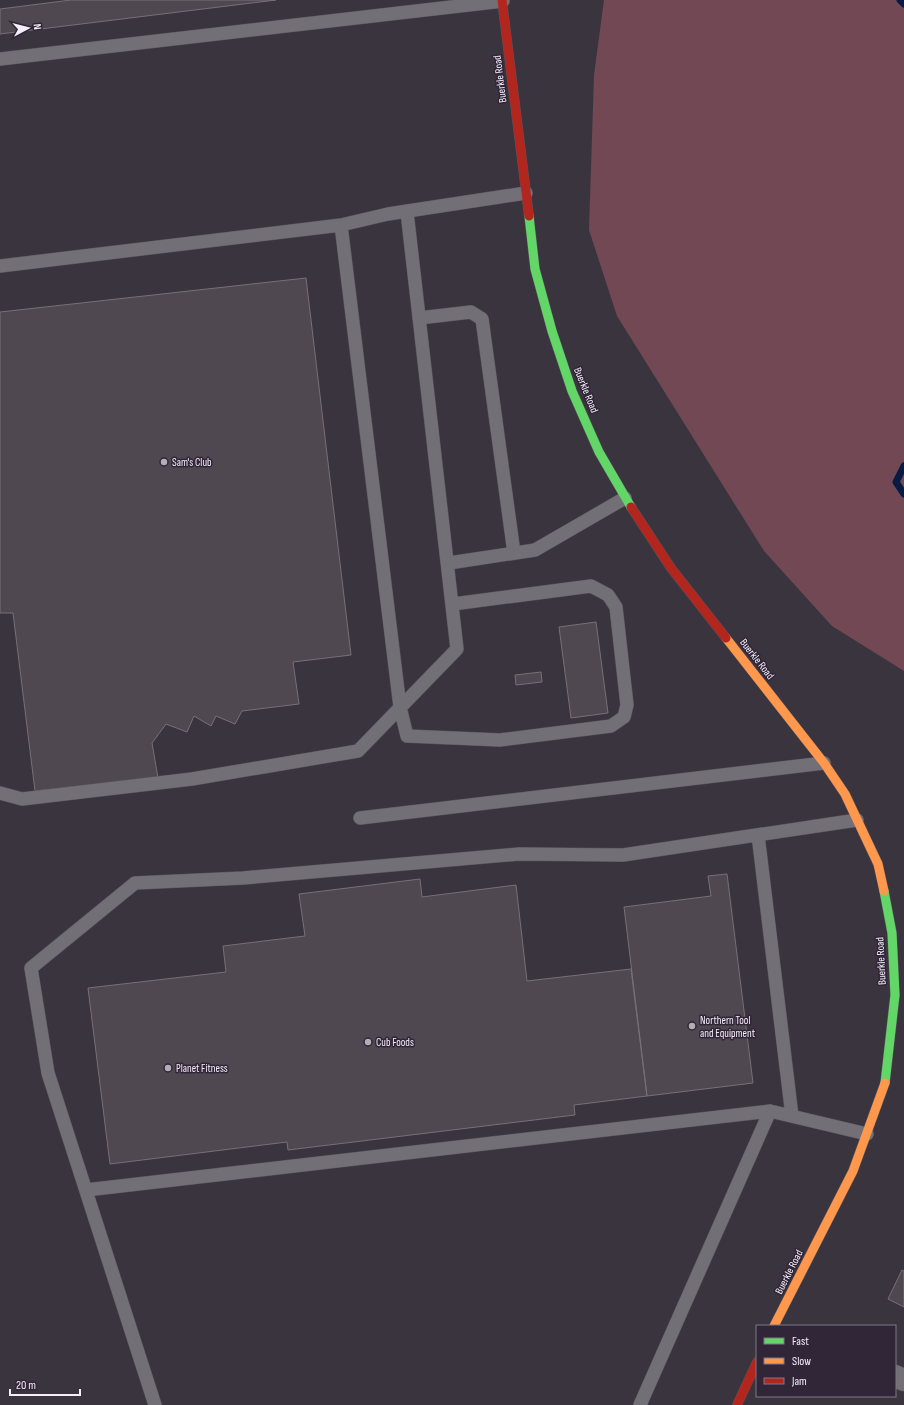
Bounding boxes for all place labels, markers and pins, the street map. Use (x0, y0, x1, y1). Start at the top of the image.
place label: Sam's Club (172, 456, 212, 469)
marker: Sam's Club (159, 457, 169, 467)
place label: Northern Tool and Equipment (700, 1014, 756, 1040)
marker: Northern Tool and Equipment (687, 1021, 697, 1031)
place label: Cub Foods (376, 1036, 414, 1049)
marker: Cub Foods (363, 1037, 373, 1047)
place label: Planet Fitness (176, 1062, 228, 1075)
marker: Planet Fitness (163, 1063, 173, 1073)

